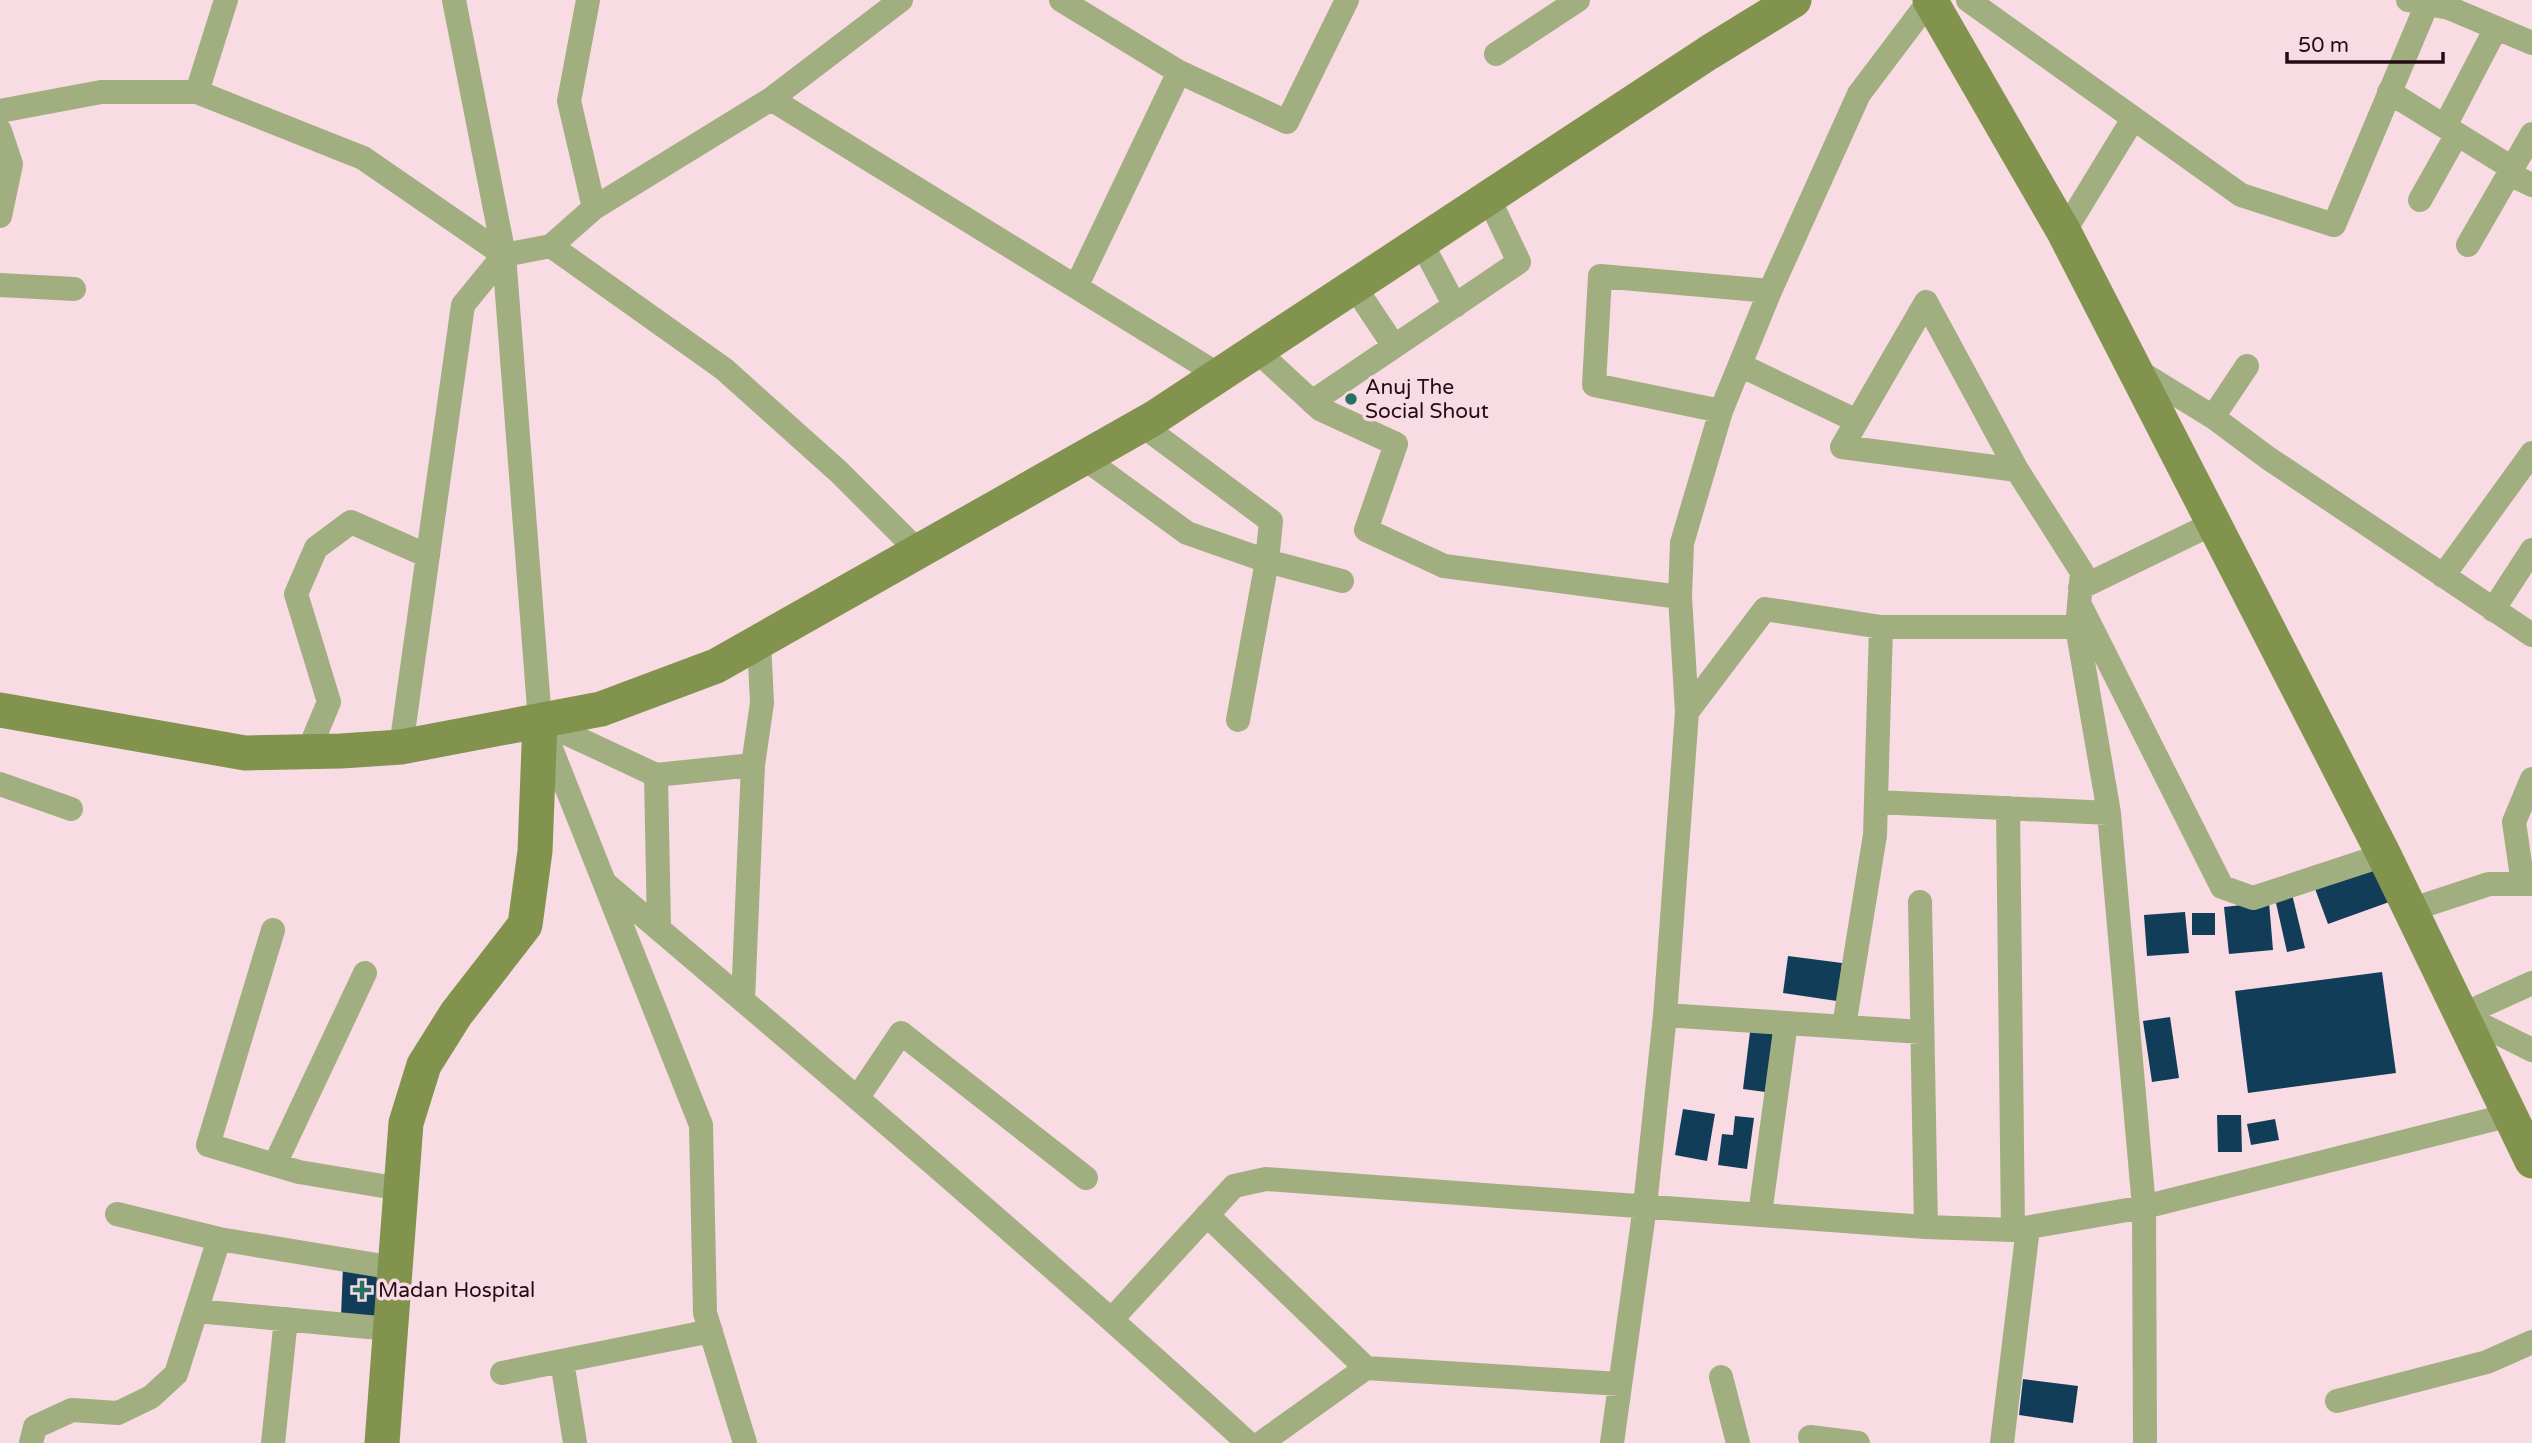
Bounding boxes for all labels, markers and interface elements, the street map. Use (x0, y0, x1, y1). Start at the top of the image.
scale bar (2287, 21, 2443, 65)
text: 50 m (2298, 33, 2349, 58)
place label: Anuj The Social Shout (1365, 375, 1489, 424)
marker: Anuj The Social Shout (1343, 391, 1359, 407)
place label: Madan Hospital (378, 1278, 535, 1303)
marker: Madan Hospital (352, 1280, 372, 1300)

